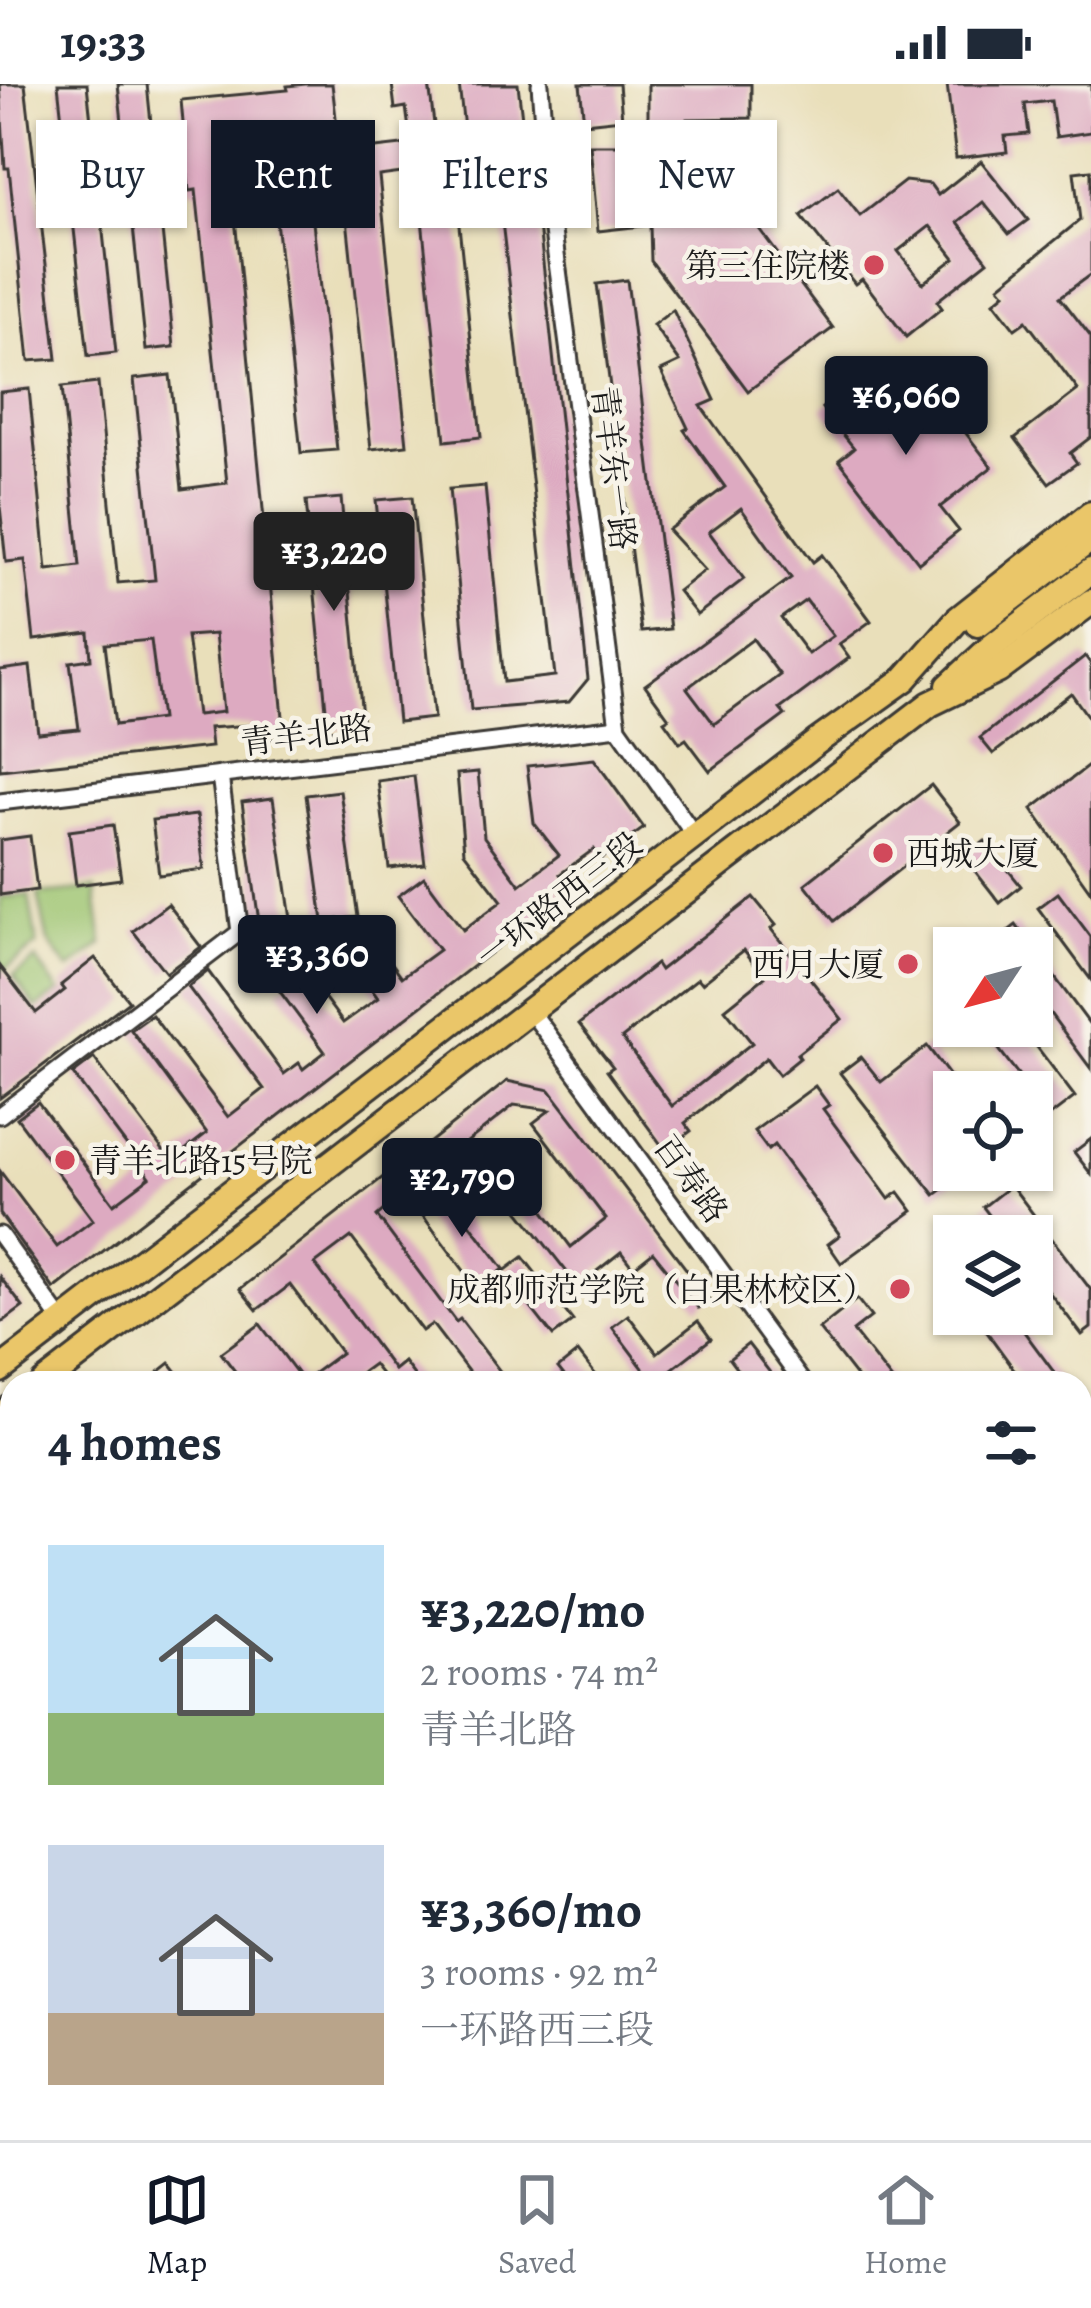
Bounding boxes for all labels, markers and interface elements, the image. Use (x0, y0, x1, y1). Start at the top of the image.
text: 19:33 (60, 11, 146, 73)
chip: Buy (36, 120, 187, 228)
chip: Rent (211, 120, 375, 228)
chip: Filters (399, 120, 591, 228)
chip: New (615, 120, 777, 228)
place label: 第三住院楼 (685, 243, 850, 288)
marker: 第三住院楼 (861, 252, 887, 278)
pin: ¥6,060 (808, 356, 1004, 458)
text: ¥6,060 (852, 368, 960, 421)
street label: 青羊东一路 (582, 383, 646, 553)
pin: ¥3,220 (236, 512, 432, 614)
text: ¥3,220 (281, 524, 387, 577)
street label: 青羊北路 (238, 705, 374, 765)
street label: 一环路西三段 (467, 821, 651, 979)
place label: 西城大厦 (907, 831, 1039, 876)
marker: 西城大厦 (870, 840, 896, 866)
pin: ¥3,360 (219, 915, 415, 1017)
text: ¥3,360 (265, 927, 369, 980)
north arrow (933, 927, 1053, 1047)
map controls (933, 927, 1053, 1335)
place label: 西月大厦 (752, 942, 884, 987)
marker: 西月大厦 (895, 951, 921, 977)
button: locate (933, 1071, 1053, 1191)
street label: 百寿路 (644, 1126, 738, 1232)
place label: 青羊北路15号院 (89, 1138, 312, 1183)
pin: ¥2,790 (364, 1138, 560, 1240)
marker: 青羊北路15号院 (52, 1147, 78, 1173)
text: ¥2,790 (409, 1150, 515, 1203)
button: layers (933, 1215, 1053, 1335)
place label: 成都师范学院（白果林校区） (447, 1267, 876, 1312)
marker: 成都师范学院（白果林校区） (887, 1276, 913, 1302)
text: 4 homes (48, 1408, 222, 1478)
icon: filters (978, 1410, 1044, 1476)
text: ¥3,220/mo (420, 1575, 646, 1645)
icon: home (144, 1593, 288, 1737)
text: 2 rooms · 74 m² (420, 1645, 658, 1698)
text: 青羊北路 (420, 1703, 576, 1756)
text: ¥3,360/mo (420, 1875, 642, 1945)
icon: home (144, 1893, 288, 2037)
text: 3 rooms · 92 m² (420, 1945, 658, 1998)
text: 一环路西三段 (420, 2003, 654, 2056)
tab: Map (144, 2167, 210, 2284)
tab: Saved (498, 2167, 576, 2284)
tab: Home (864, 2167, 947, 2284)

